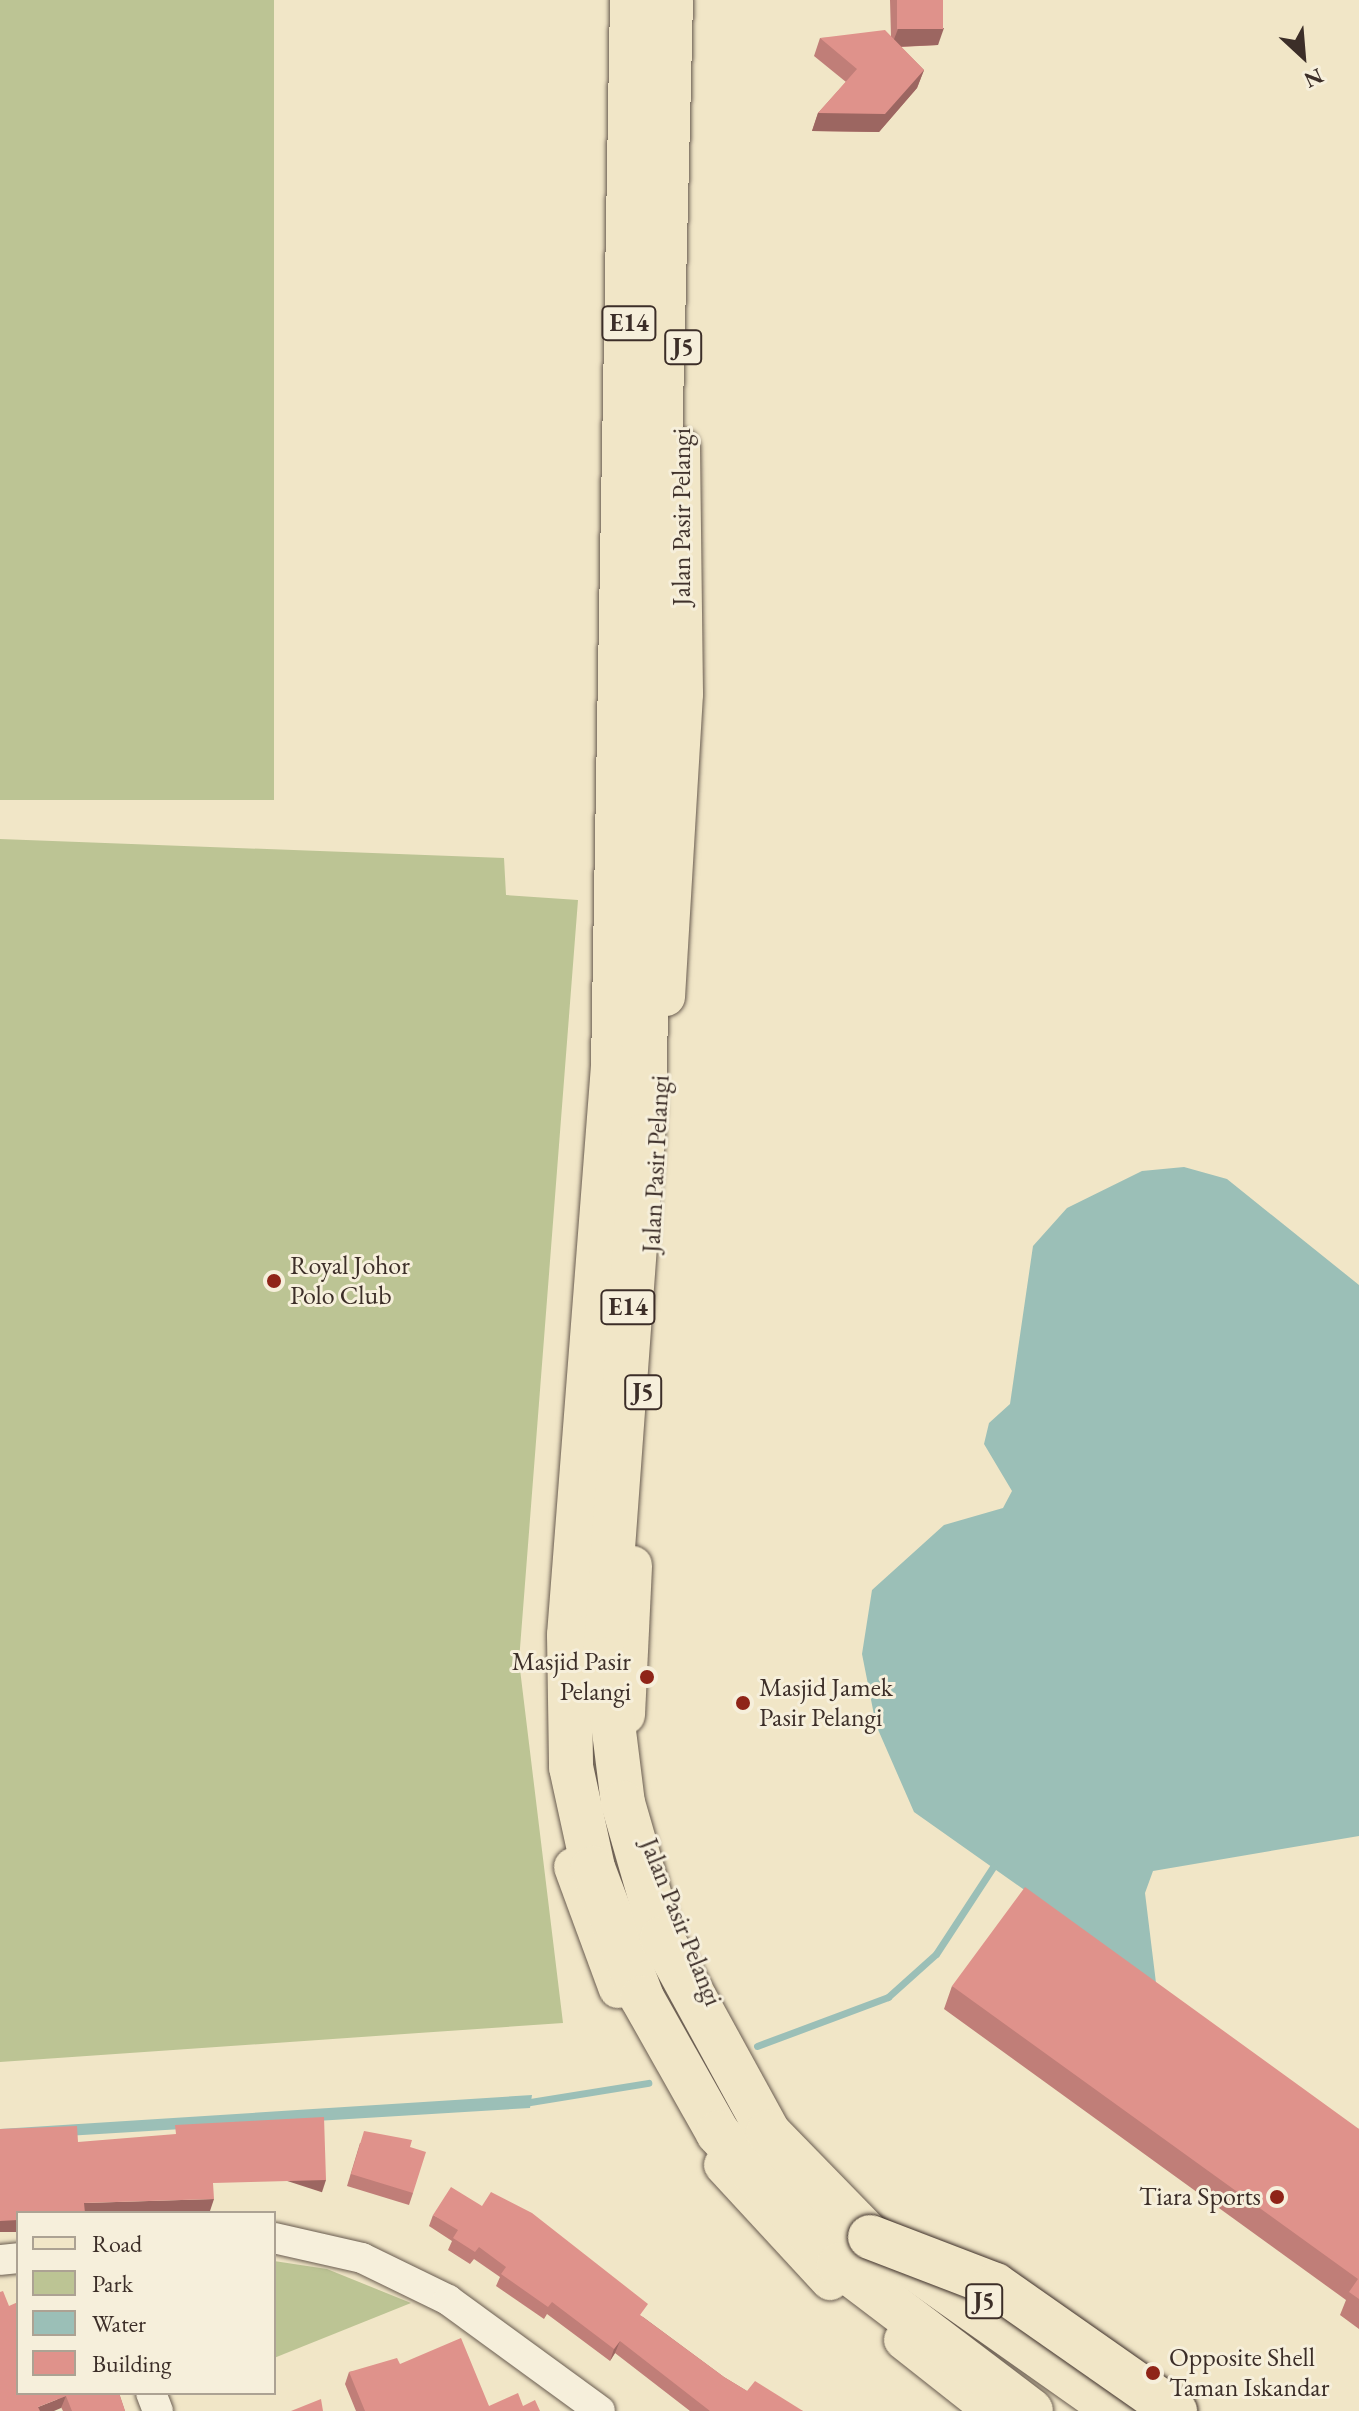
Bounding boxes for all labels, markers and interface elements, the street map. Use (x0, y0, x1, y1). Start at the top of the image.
north arrow (1263, 16, 1343, 96)
text: N (1299, 61, 1328, 95)
road number: E14 (601, 303, 657, 343)
road number: J5 (663, 327, 703, 367)
street label: Jalan Pasir Pelangi (666, 428, 698, 606)
street label: Jalan Pasir Pelangi (636, 1074, 676, 1254)
place label: Royal Johor Polo Club (290, 1250, 410, 1312)
marker: Royal Johor Polo Club (265, 1272, 283, 1290)
road number: E14 (600, 1287, 656, 1327)
road number: J5 (623, 1372, 663, 1412)
place label: Masjid Pasir Pelangi (512, 1646, 631, 1708)
marker: Masjid Pasir Pelangi (638, 1668, 656, 1686)
place label: Masjid Jamek Pasir Pelangi (759, 1672, 893, 1734)
marker: Masjid Jamek Pasir Pelangi (734, 1694, 752, 1712)
street label: Jalan Pasir Pelangi (633, 1834, 729, 2010)
place label: Tiara Sports (1139, 2181, 1261, 2213)
marker: Tiara Sports (1268, 2188, 1286, 2206)
legend (16, 2211, 276, 2395)
text: Road (92, 2228, 142, 2259)
text: Park (92, 2268, 133, 2299)
road number: J5 (964, 2281, 1004, 2321)
text: Water (92, 2308, 146, 2339)
place label: Opposite Shell Taman Iskandar (1169, 2342, 1329, 2404)
text: Building (92, 2348, 172, 2379)
marker: Opposite Shell Taman Iskandar (1144, 2364, 1162, 2382)

